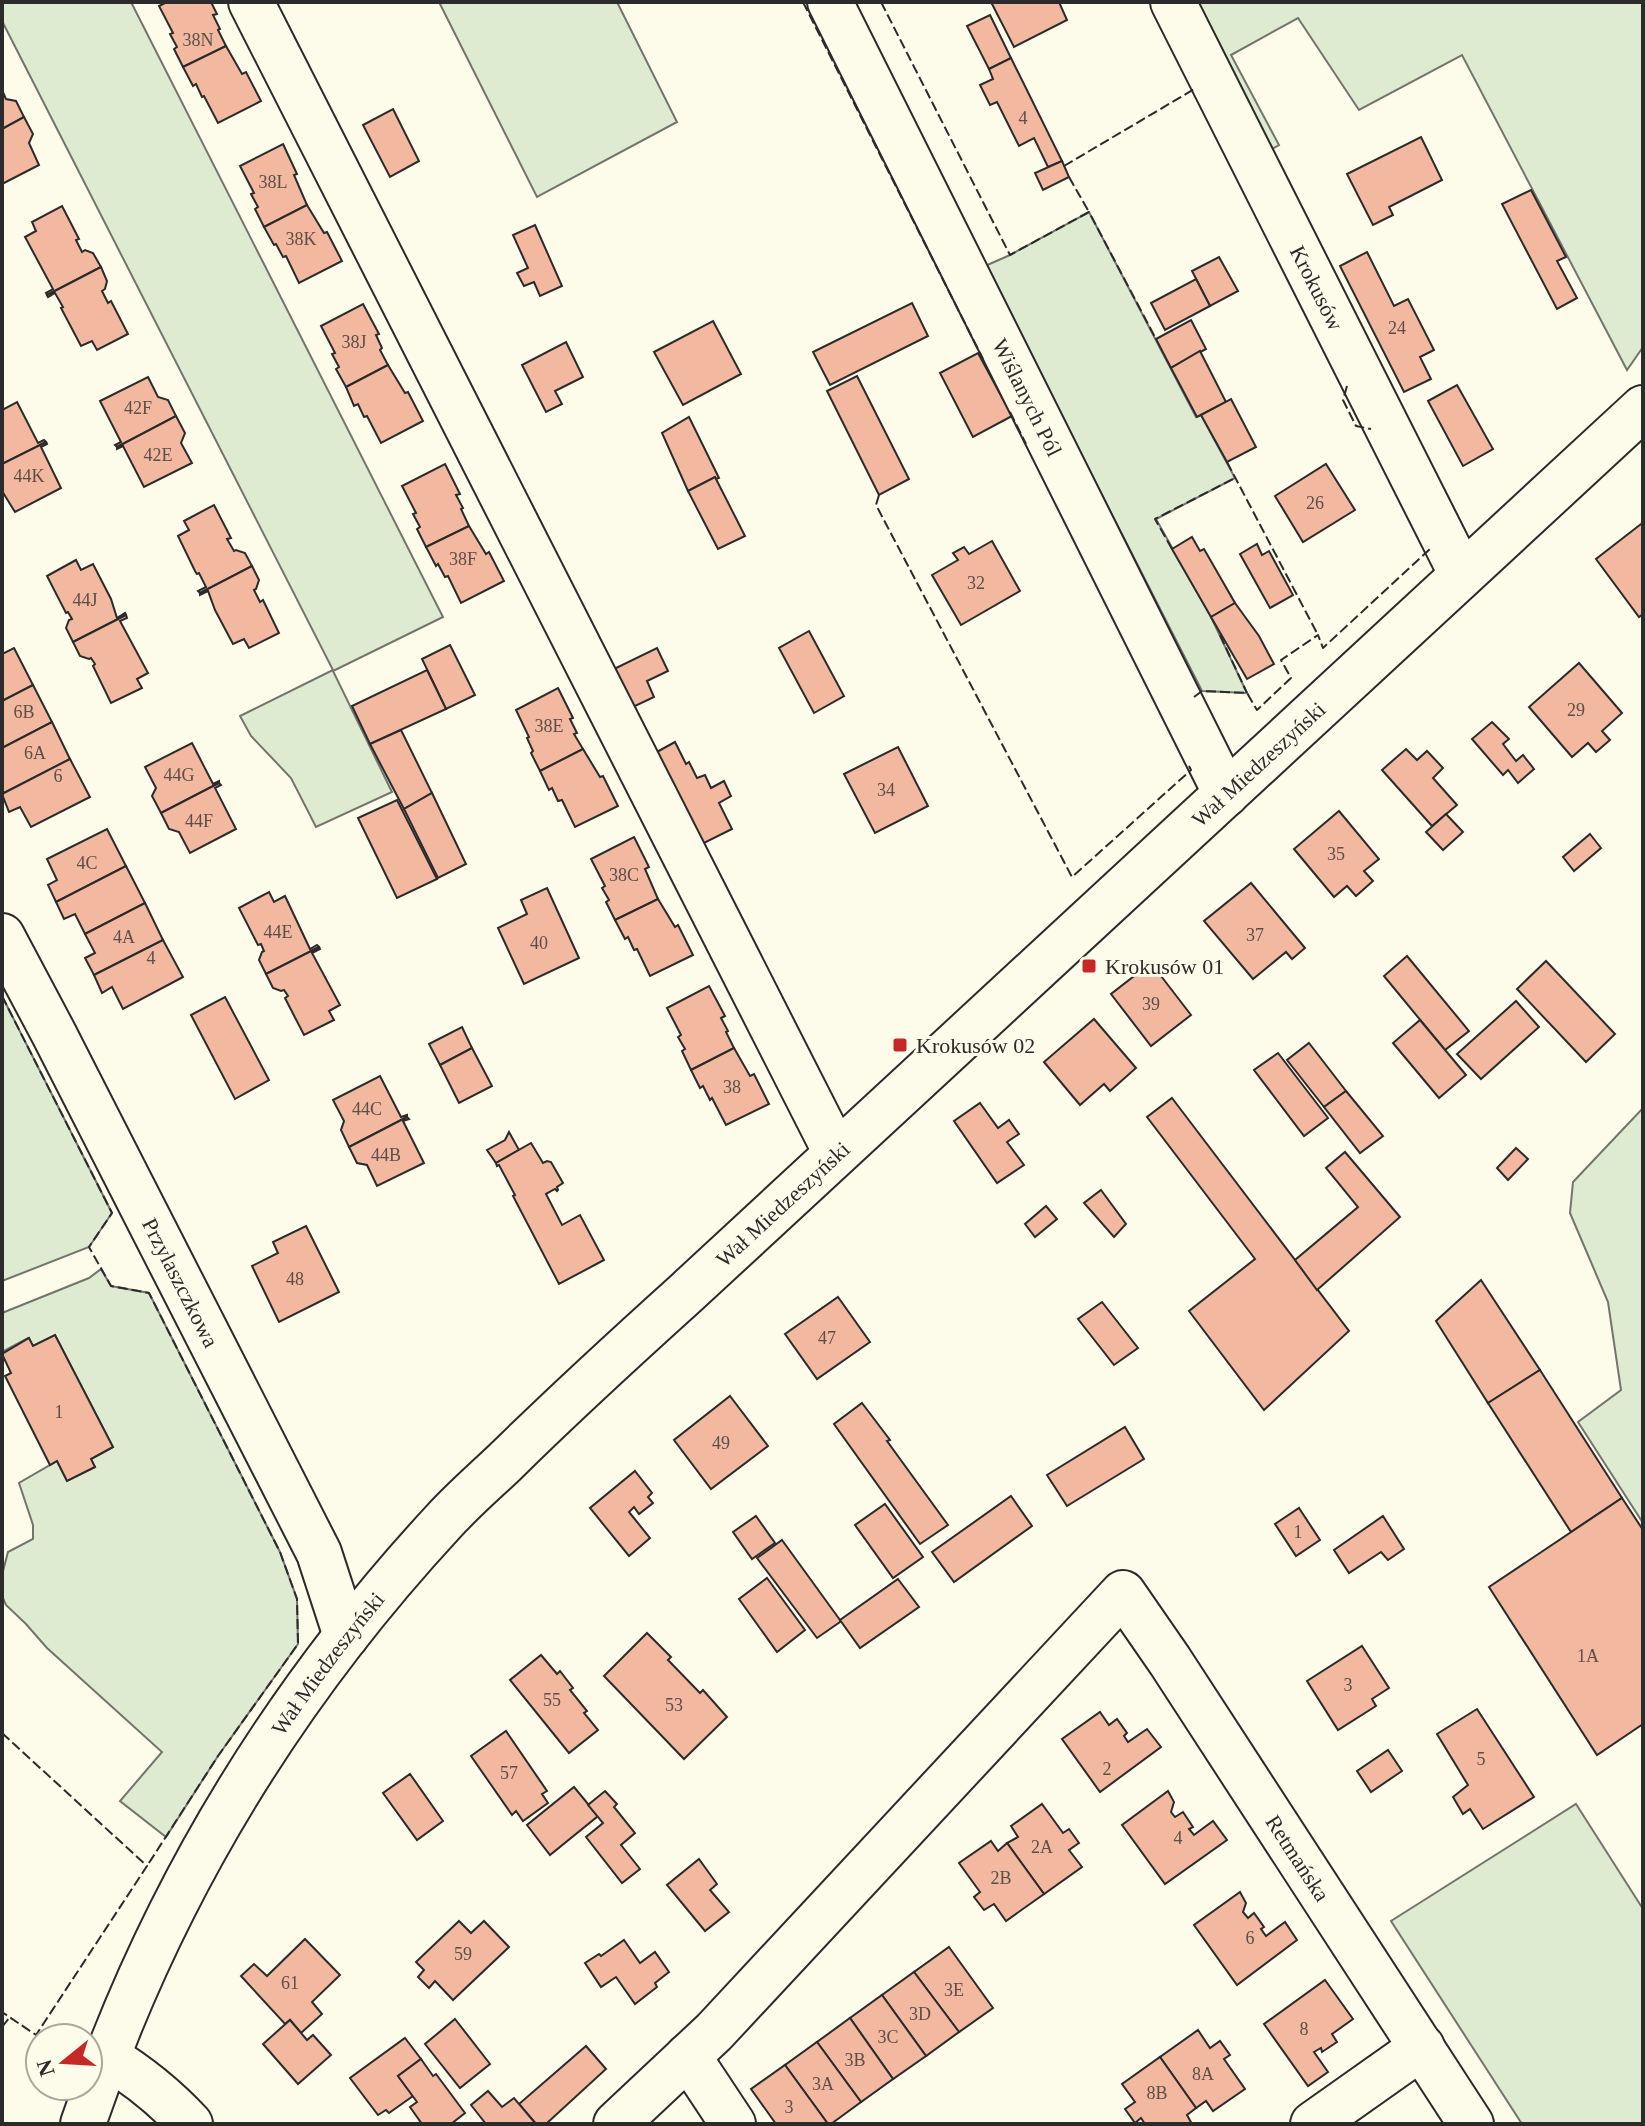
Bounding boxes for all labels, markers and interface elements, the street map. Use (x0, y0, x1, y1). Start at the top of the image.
house number: 38N (183, 30, 214, 50)
house number: 4 (1019, 108, 1028, 128)
house number: 38L (259, 172, 288, 192)
house number: 38K (286, 229, 317, 249)
street label: Krokusów (1285, 241, 1349, 335)
house number: 24 (1388, 318, 1406, 338)
house number: 38J (341, 332, 367, 352)
street label: Wiślanych Pól (987, 335, 1067, 460)
house number: 42F (124, 398, 152, 418)
house number: 42E (144, 445, 173, 465)
house number: 44K (14, 466, 45, 486)
house number: 26 (1306, 493, 1324, 513)
house number: 38F (449, 549, 477, 569)
house number: 32 (967, 573, 985, 593)
house number: 44J (72, 590, 98, 610)
street label: Wał Miedzeszyński (1187, 697, 1330, 832)
house number: 29 (1567, 700, 1585, 720)
house number: 6B (13, 702, 35, 722)
house number: 38E (535, 716, 564, 736)
house number: 6A (24, 743, 46, 763)
house number: 44G (164, 765, 195, 785)
house number: 6 (54, 766, 63, 786)
house number: 34 (877, 780, 895, 800)
house number: 44F (185, 811, 213, 831)
house number: 35 (1327, 844, 1345, 864)
house number: 4C (76, 853, 98, 873)
house number: 38C (609, 865, 639, 885)
house number: 44E (264, 922, 293, 942)
house number: 37 (1246, 925, 1264, 945)
house number: 4A (113, 927, 135, 947)
house number: 40 (530, 933, 548, 953)
house number: 4 (147, 948, 156, 968)
place label: Krokusów 01 (1105, 954, 1224, 979)
marker: Krokusów 01 (1080, 957, 1098, 975)
house number: 39 (1142, 994, 1160, 1014)
place label: Krokusów 02 (916, 1033, 1035, 1058)
marker: Krokusów 02 (891, 1036, 909, 1054)
house number: 38 (723, 1077, 741, 1097)
house number: 44C (352, 1099, 382, 1119)
street label: Wał Miedzeszyński (711, 1137, 855, 1272)
house number: 44B (371, 1145, 401, 1165)
street label: Przylaszczkowa (137, 1214, 224, 1352)
house number: 48 (286, 1269, 304, 1289)
house number: 47 (818, 1328, 836, 1348)
house number: 1 (55, 1402, 64, 1422)
house number: 49 (712, 1433, 730, 1453)
house number: 1 (1294, 1522, 1303, 1542)
street label: Wał Miedzeszyński (266, 1587, 389, 1740)
house number: 1A (1577, 1646, 1599, 1666)
house number: 3 (1344, 1675, 1353, 1695)
house number: 55 (543, 1690, 561, 1710)
house number: 53 (665, 1695, 683, 1715)
house number: 5 (1477, 1749, 1486, 1769)
house number: 2 (1103, 1759, 1112, 1779)
house number: 57 (500, 1763, 518, 1783)
street label: Retmańska (1260, 1810, 1335, 1906)
house number: 4 (1174, 1828, 1183, 1848)
house number: 2A (1031, 1837, 1053, 1857)
house number: 2B (990, 1868, 1012, 1888)
house number: 6 (1246, 1928, 1255, 1948)
house number: 59 (454, 1944, 472, 1964)
house number: 61 (281, 1973, 299, 1993)
house number: 3E (944, 1980, 964, 2000)
house number: 3D (909, 2004, 931, 2024)
house number: 8 (1300, 2019, 1309, 2039)
north arrow (24, 2022, 104, 2102)
house number: 3C (877, 2027, 899, 2047)
house number: 3B (844, 2050, 866, 2070)
text: N (31, 2057, 60, 2079)
house number: 8A (1192, 2064, 1214, 2084)
house number: 3A (812, 2074, 834, 2094)
house number: 8B (1146, 2083, 1168, 2103)
house number: 3 (785, 2097, 794, 2117)

